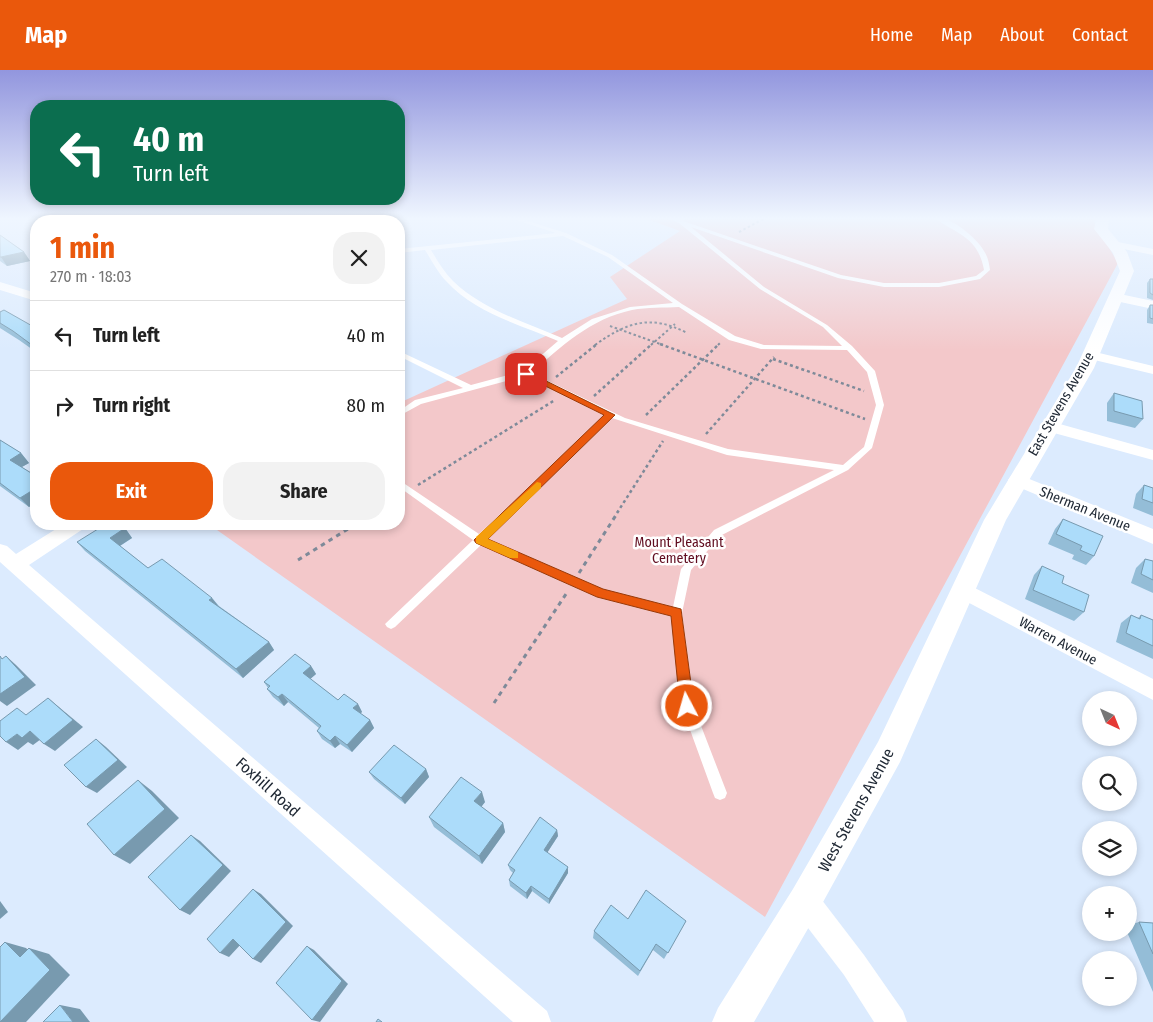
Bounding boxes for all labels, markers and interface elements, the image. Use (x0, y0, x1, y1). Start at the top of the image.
text: Map (25, 21, 67, 49)
text: Home (870, 24, 913, 46)
text: Map (941, 24, 972, 46)
text: About (1000, 24, 1044, 46)
text: Contact (1072, 24, 1128, 46)
text: 40 m (133, 118, 204, 160)
icon: left (50, 120, 115, 185)
text: Turn left (133, 160, 209, 187)
text: 1 min (50, 230, 115, 266)
button: close (333, 232, 385, 284)
text: 270 m · 18:03 (50, 267, 132, 286)
icon: left (50, 322, 78, 350)
text: Turn left (93, 324, 160, 347)
text: 40 m (347, 324, 385, 347)
street label: East Stevens Avenue (1024, 349, 1098, 459)
pin (505, 353, 547, 395)
icon: arrive (512, 360, 540, 388)
icon: right (50, 392, 78, 420)
text: Turn right (93, 394, 170, 417)
text: 80 m (347, 394, 385, 417)
button: Exit (50, 462, 213, 520)
button: Share (223, 462, 385, 520)
street label: Sherman Avenue (1037, 483, 1133, 535)
park label: Mount Pleasant Cemetery (635, 534, 724, 567)
street label: Warren Avenue (1016, 613, 1100, 669)
position arrow (660, 679, 712, 731)
north arrow (1082, 691, 1138, 746)
map controls (1082, 691, 1137, 1006)
street label: West Stevens Avenue (814, 745, 898, 875)
street label: Foxhill Road (232, 753, 304, 821)
button: search (1082, 756, 1137, 811)
button: layers (1082, 821, 1137, 876)
button: + (1082, 886, 1137, 941)
button: − (1082, 951, 1137, 1006)

